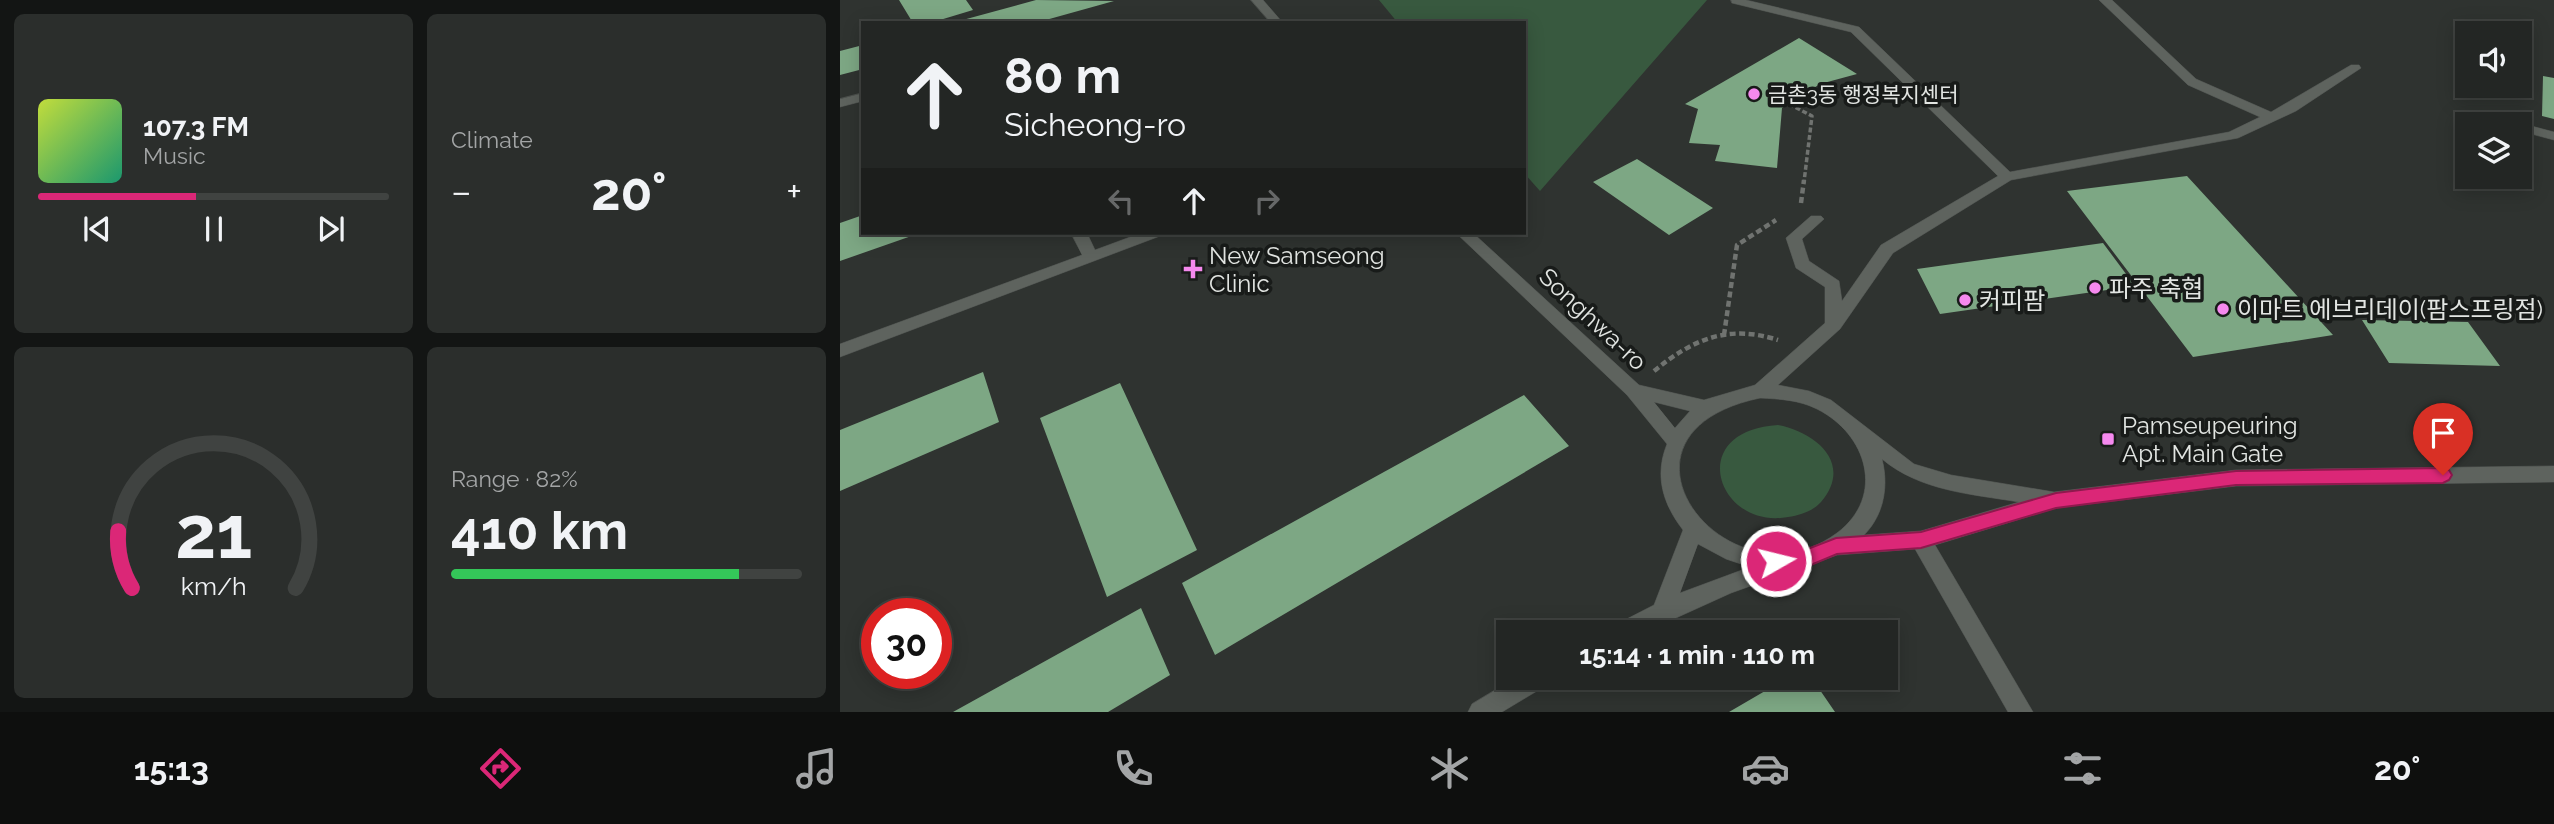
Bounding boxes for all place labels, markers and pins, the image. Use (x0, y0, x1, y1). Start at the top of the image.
place label: 금촌3동 행정복지센터 (1768, 82, 1958, 107)
marker: 금촌3동 행정복지센터 (1746, 86, 1762, 102)
place label: New Samseong Clinic (1209, 241, 1385, 298)
marker: New Samseong Clinic (1183, 259, 1203, 279)
place label: 파주 축협 (2109, 274, 2203, 303)
marker: 파주 축협 (2087, 280, 2103, 296)
place label: 커피팜 (1979, 286, 2045, 315)
marker: 커피팜 (1957, 292, 1973, 308)
place label: 이마트 에브리데이(팜스프링점) (2237, 295, 2543, 324)
marker: 이마트 에브리데이(팜스프링점) (2215, 301, 2231, 317)
pin (2413, 403, 2473, 475)
place label: Pamseupeuring Apt. Main Gate (2122, 411, 2298, 468)
marker: Pamseupeuring Apt. Main Gate (2100, 431, 2116, 447)

